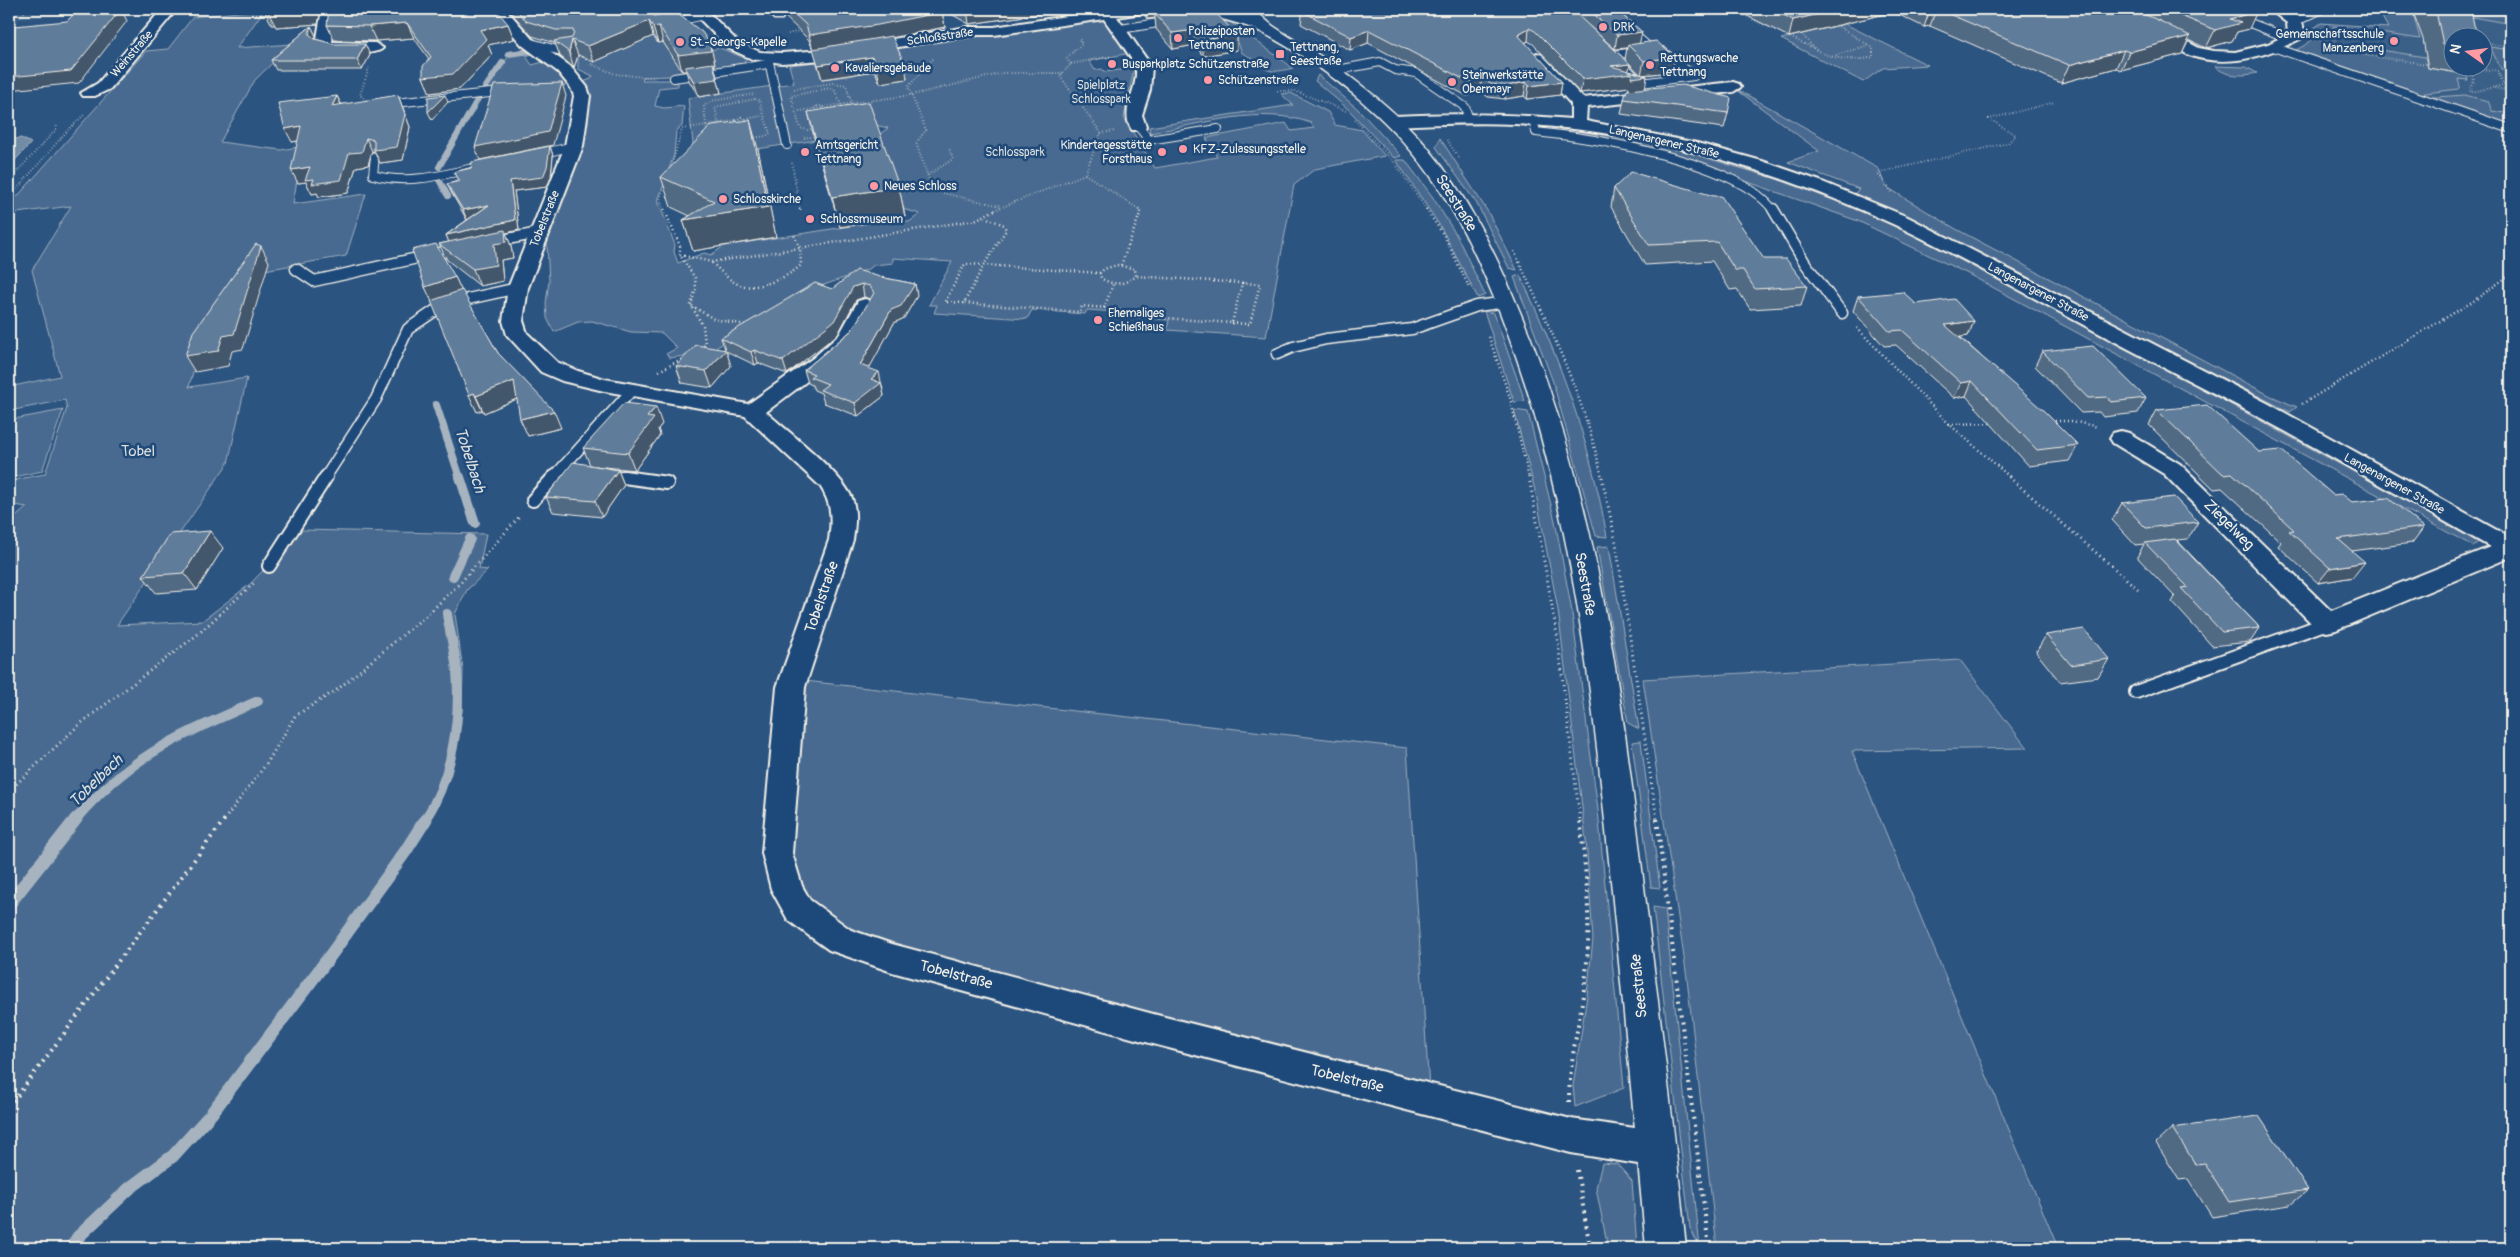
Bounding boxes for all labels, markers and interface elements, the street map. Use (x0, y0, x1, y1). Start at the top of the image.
place label: DRK (1613, 20, 1635, 35)
marker: DRK (1597, 21, 1609, 33)
place label: Polizeiposten Tettnang (1188, 24, 1255, 53)
street label: Schloßstraße (906, 25, 974, 49)
street label: Weinstraße (108, 27, 156, 81)
place label: Gemeinschaftsschule Manzenberg (2275, 27, 2384, 56)
north arrow (2442, 28, 2492, 78)
marker: Polizeiposten Tettnang (1172, 32, 1184, 44)
place label: St.-Georgs-Kapelle (690, 35, 787, 50)
marker: Gemeinschaftsschule Manzenberg (2388, 35, 2400, 47)
marker: St.-Georgs-Kapelle (674, 36, 686, 48)
place label: Tettnang, Seestraße (1290, 40, 1341, 69)
text: N (2446, 42, 2465, 56)
marker: Tettnang, Seestraße (1274, 48, 1286, 60)
place label: Rettungswache Tettnang (1660, 51, 1738, 80)
place label: Busparkplatz Schützenstraße (1122, 57, 1269, 72)
marker: Busparkplatz Schützenstraße (1106, 58, 1118, 70)
marker: Rettungswache Tettnang (1644, 59, 1656, 71)
place label: Kavaliersgebäude (845, 61, 931, 76)
marker: Kavaliersgebäude (829, 62, 841, 74)
place label: Steinwerkstätte Obermayr (1462, 68, 1543, 97)
place label: Schützenstraße (1218, 73, 1299, 88)
marker: Schützenstraße (1202, 74, 1214, 86)
marker: Steinwerkstätte Obermayr (1446, 76, 1458, 88)
park label: Spielplatz Schlosspark (1071, 78, 1131, 107)
street label: Langenargener Straße (1607, 122, 1721, 162)
place label: Amtsgericht Tettnang (815, 138, 879, 167)
place label: Kindertagesstätte Forsthaus (1061, 138, 1153, 167)
place label: KFZ-Zulassungsstelle (1193, 142, 1306, 157)
marker: KFZ-Zulassungsstelle (1177, 143, 1189, 155)
park label: Schlosspark (985, 145, 1045, 160)
marker: Amtsgericht Tettnang (799, 146, 811, 158)
marker: Kindertagesstätte Forsthaus (1156, 146, 1168, 158)
street label: Seestraße (1431, 171, 1481, 236)
place label: Neues Schloss (884, 179, 957, 194)
marker: Neues Schloss (868, 180, 880, 192)
street label: Tobelstraße (527, 188, 563, 250)
place label: Schlosskirche (733, 192, 801, 207)
marker: Schlosskirche (717, 193, 729, 205)
place label: Schlossmuseum (820, 212, 903, 227)
marker: Schlossmuseum (804, 213, 816, 225)
street label: Langenargener Straße (1985, 259, 2091, 325)
place label: Ehemaliges Schießhaus (1108, 306, 1165, 335)
marker: Ehemaliges Schießhaus (1092, 314, 1104, 326)
water label: Tobelbach (450, 425, 490, 496)
park label: Tobel (121, 442, 155, 461)
street label: Langenargener Straße (2341, 450, 2447, 518)
street label: Ziegelweg (2200, 496, 2258, 554)
street label: Seestraße (1570, 551, 1600, 618)
street label: Tobelstraße (801, 558, 843, 635)
water label: Tobelbach (65, 749, 128, 812)
street label: Seestraße (1626, 952, 1652, 1019)
street label: Tobelstraße (917, 956, 995, 994)
street label: Tobelstraße (1308, 1061, 1386, 1097)

